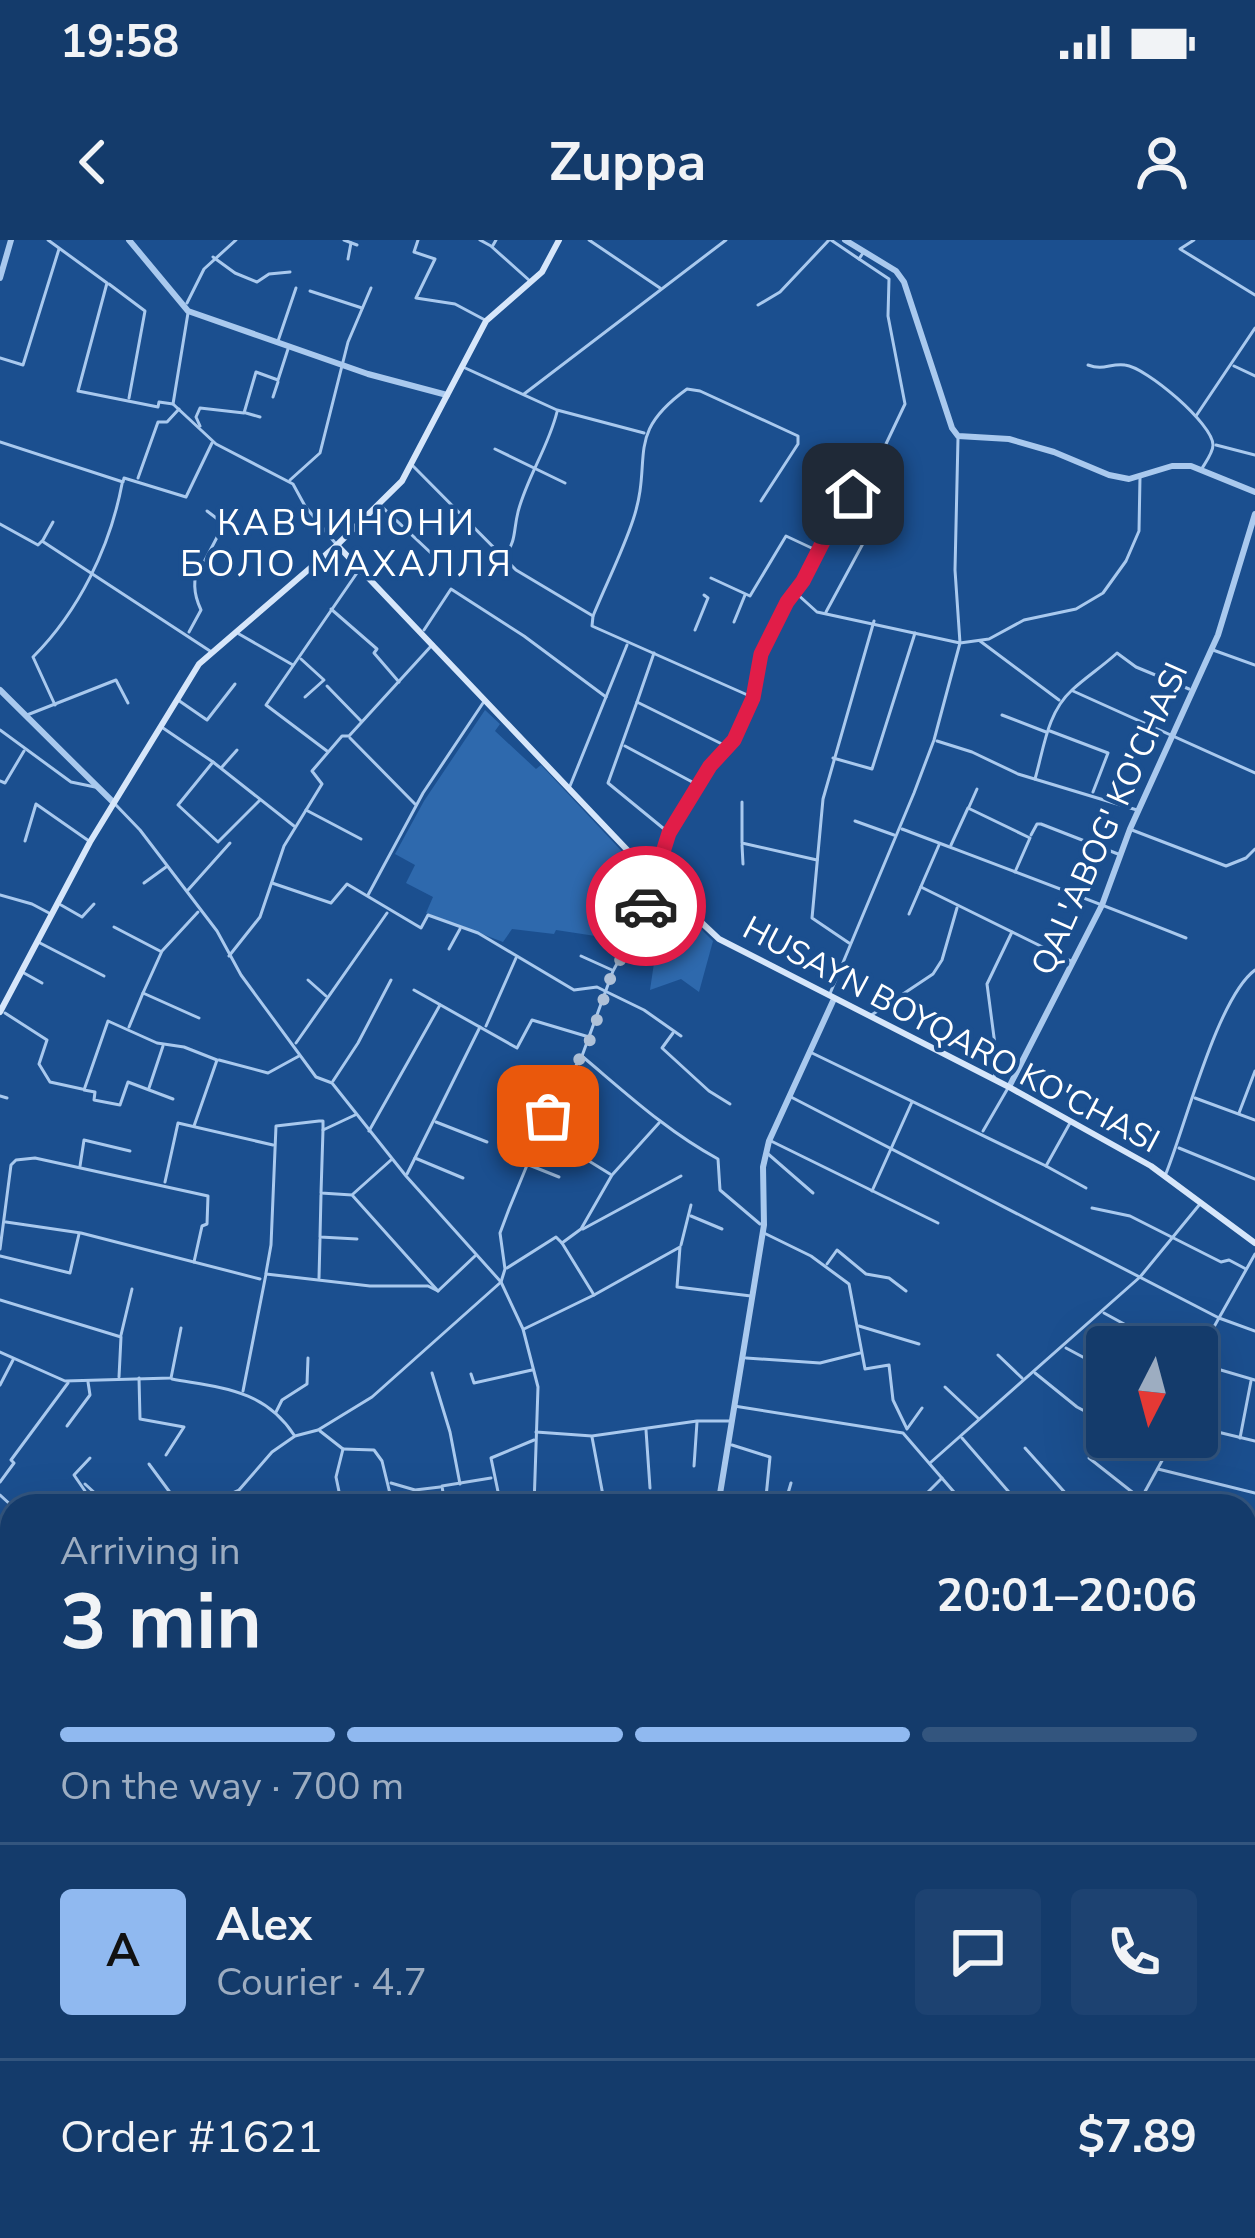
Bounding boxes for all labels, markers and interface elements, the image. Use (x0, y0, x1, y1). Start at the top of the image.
text: 19:58 (60, 12, 179, 73)
text: Zuppa (549, 125, 706, 199)
icon: back (60, 129, 126, 195)
icon: person (1129, 129, 1195, 195)
pin (802, 443, 904, 545)
icon: home (820, 461, 886, 527)
district label: КАВЧИНОНИ БОЛО МАХАЛЛЯ (180, 499, 514, 589)
street label: QAL'ABOG' KO'CHASI (1021, 656, 1199, 982)
courier (586, 846, 706, 966)
icon: car (613, 873, 679, 939)
street label: HUSAYN BOYQARO KO'CHASI (735, 906, 1167, 1164)
pin (497, 1065, 599, 1167)
icon: bag (515, 1083, 581, 1149)
north arrow (1086, 1326, 1218, 1458)
map controls (1086, 1326, 1218, 1458)
text: Arriving in (60, 1525, 241, 1578)
text: 20:01–20:06 (936, 1566, 1197, 1627)
text: 3 min (60, 1569, 262, 1676)
text: On the way · 700 m (60, 1760, 404, 1813)
button: chat (915, 1889, 1041, 2015)
button: phone (1071, 1889, 1197, 2015)
text: Alex (216, 1895, 312, 1956)
text: A (106, 1921, 140, 1982)
text: Courier · 4.7 (216, 1956, 427, 2009)
text: Order #1621 (60, 2107, 323, 2168)
text: $7.89 (1078, 2107, 1197, 2168)

